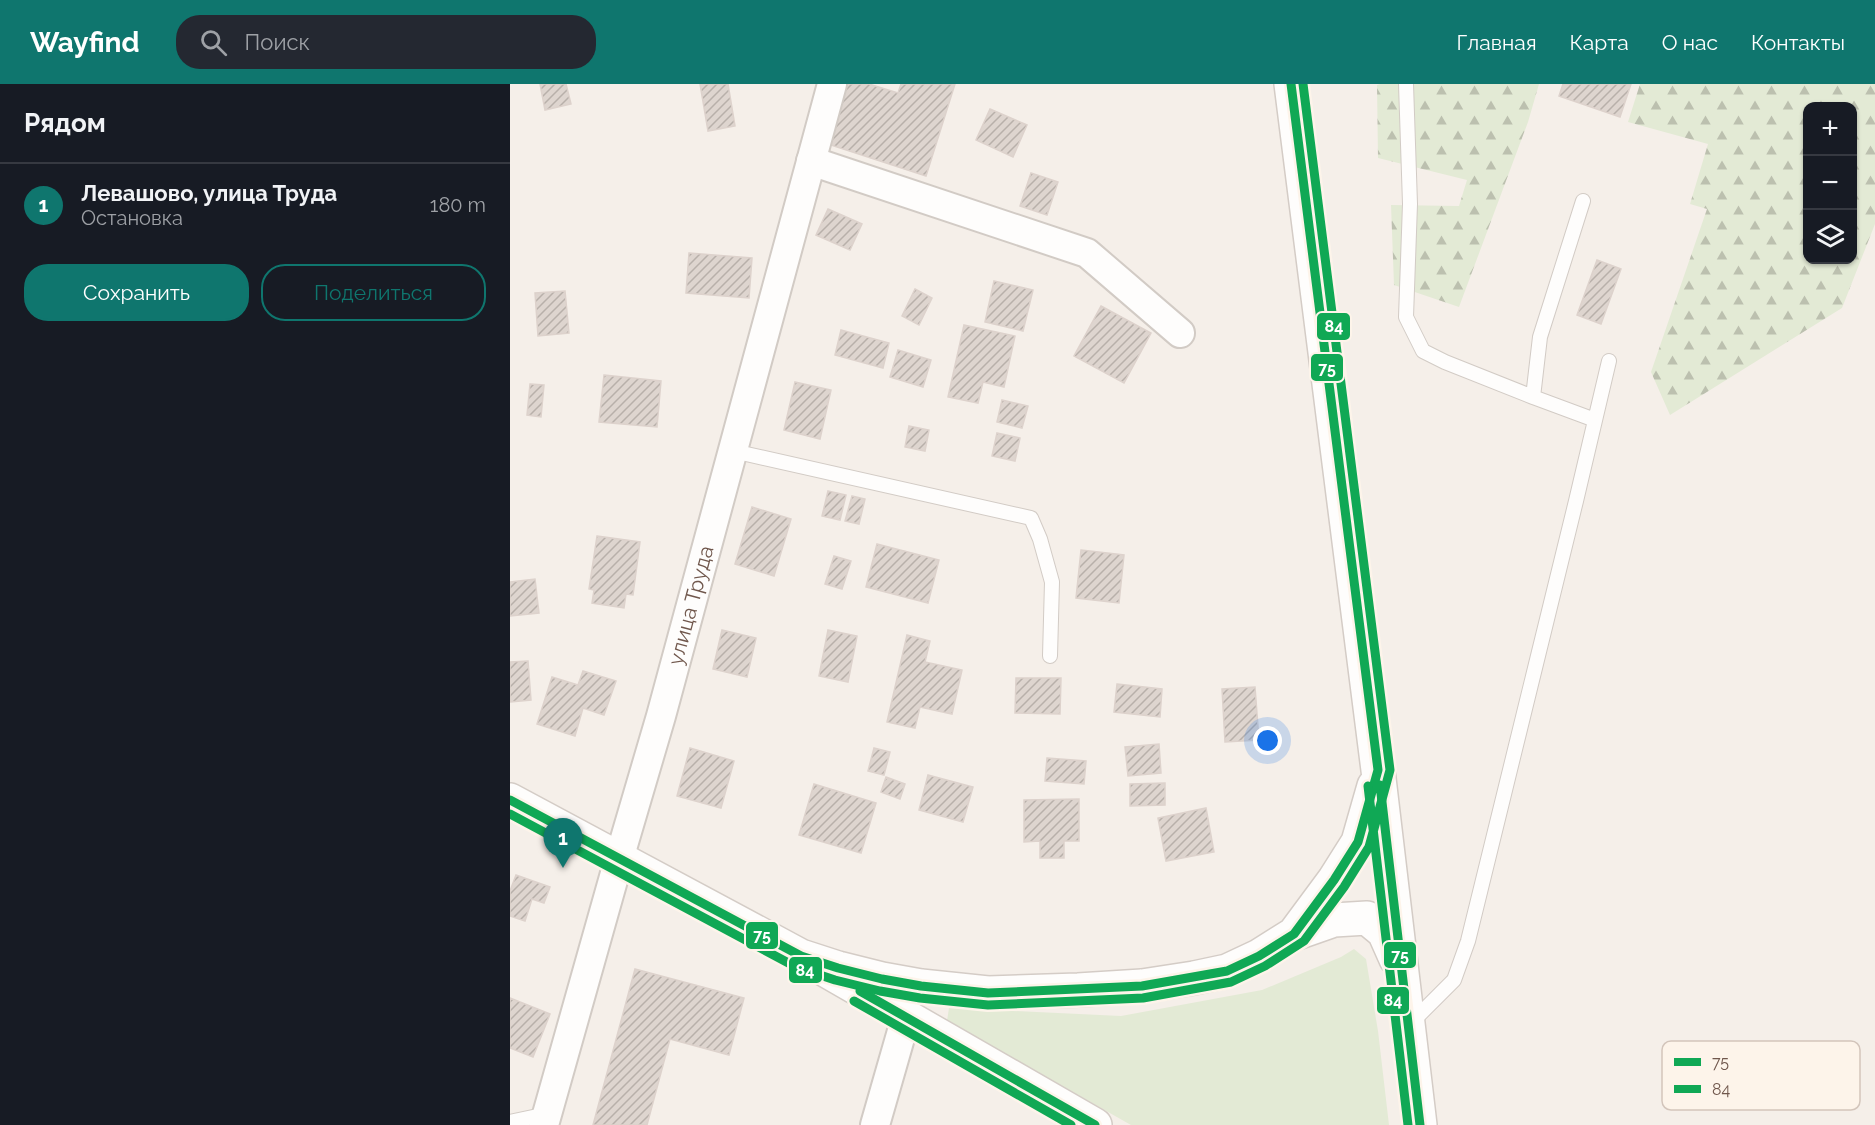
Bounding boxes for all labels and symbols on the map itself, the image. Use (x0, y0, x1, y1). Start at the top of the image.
line badge: 84 (1316, 312, 1351, 341)
text: 84 (1325, 317, 1343, 336)
line badge: 75 (1310, 353, 1344, 382)
text: 75 (1318, 359, 1336, 378)
street label: улица Труда (662, 543, 719, 668)
your location (1253, 726, 1282, 755)
pin: 1 (544, 818, 582, 868)
line badge: 75 (745, 921, 779, 950)
text: 75 (753, 926, 771, 945)
line badge: 75 (1383, 941, 1417, 969)
text: 75 (1391, 946, 1409, 965)
line badge: 84 (788, 956, 823, 984)
text: 84 (796, 961, 814, 980)
line badge: 84 (1376, 986, 1410, 1015)
text: 84 (1384, 991, 1402, 1010)
legend (1662, 1041, 1860, 1110)
text: 75 (1712, 1053, 1729, 1072)
text: 84 (1712, 1080, 1730, 1099)

